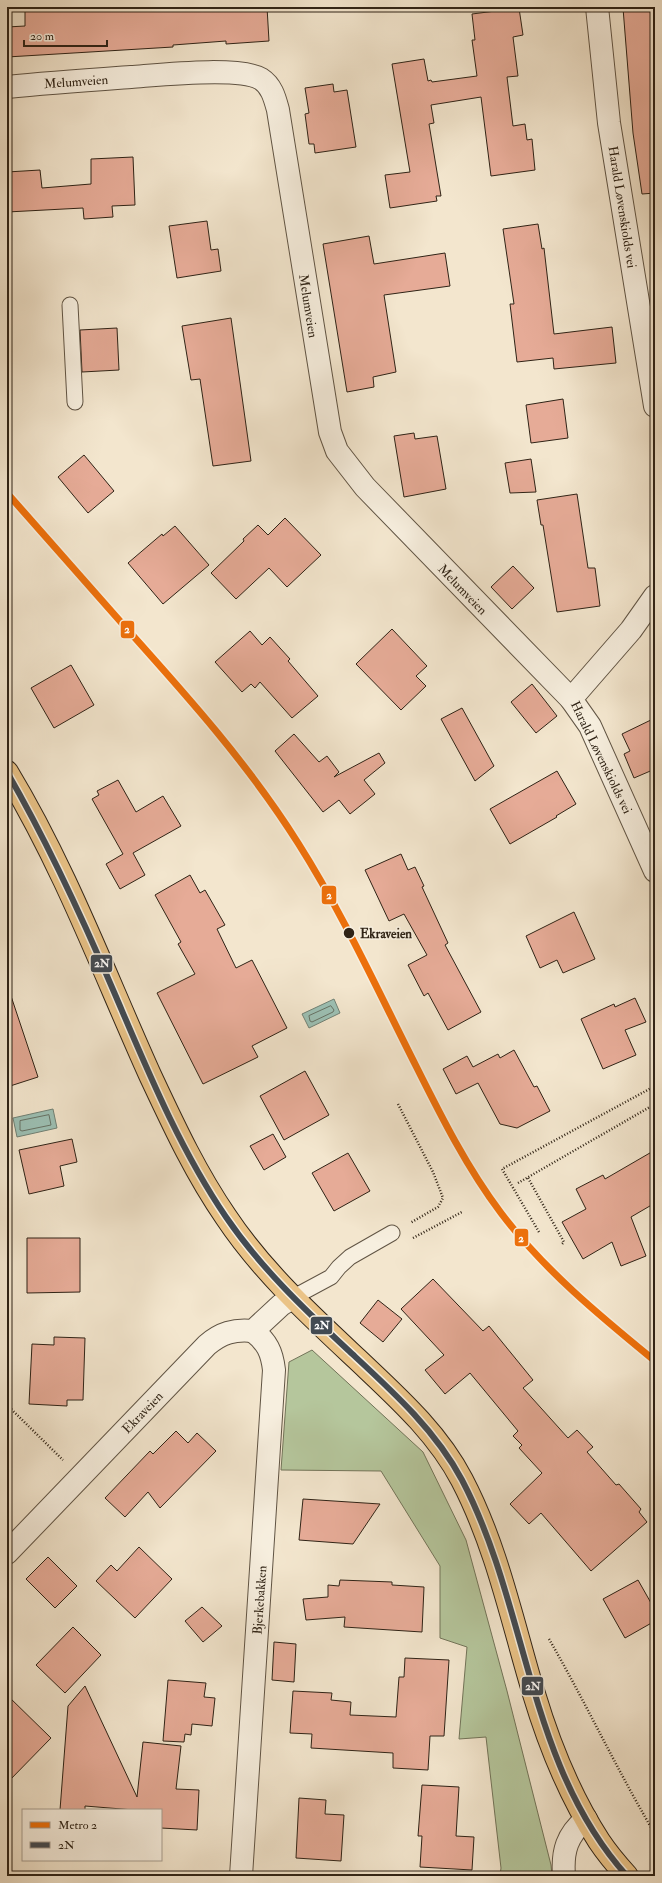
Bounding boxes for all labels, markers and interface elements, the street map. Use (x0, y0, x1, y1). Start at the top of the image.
scale bar (24, 22, 107, 48)
text: 20 m (30, 29, 55, 44)
street label: Melumveien (44, 72, 109, 92)
street label: Harald Løvenskiolds vei (604, 145, 640, 270)
street label: Melumveien (295, 273, 321, 339)
street label: Melumveien (434, 561, 491, 619)
line badge: 2 (120, 620, 135, 639)
text: 2 (124, 623, 130, 636)
street label: Harald Løvenskiolds vei (567, 698, 636, 817)
line badge: 2 (321, 885, 337, 905)
text: 2 (326, 889, 332, 902)
marker: Ekraveien (342, 926, 356, 940)
place label: Ekraveien (360, 926, 412, 942)
line badge: 2N (90, 954, 113, 973)
text: 2N (94, 957, 111, 970)
line badge: 2 (514, 1228, 529, 1247)
text: 2 (518, 1232, 524, 1245)
line badge: 2N (310, 1316, 333, 1335)
text: 2N (314, 1319, 331, 1332)
street label: Ekraveien (119, 1388, 167, 1437)
street label: Bjerkebakken (250, 1565, 270, 1635)
line badge: 2N (521, 1676, 544, 1696)
text: 2N (525, 1680, 542, 1693)
legend (22, 1809, 162, 1861)
text: Metro 2 (58, 1818, 97, 1833)
text: 2N (58, 1838, 75, 1853)

